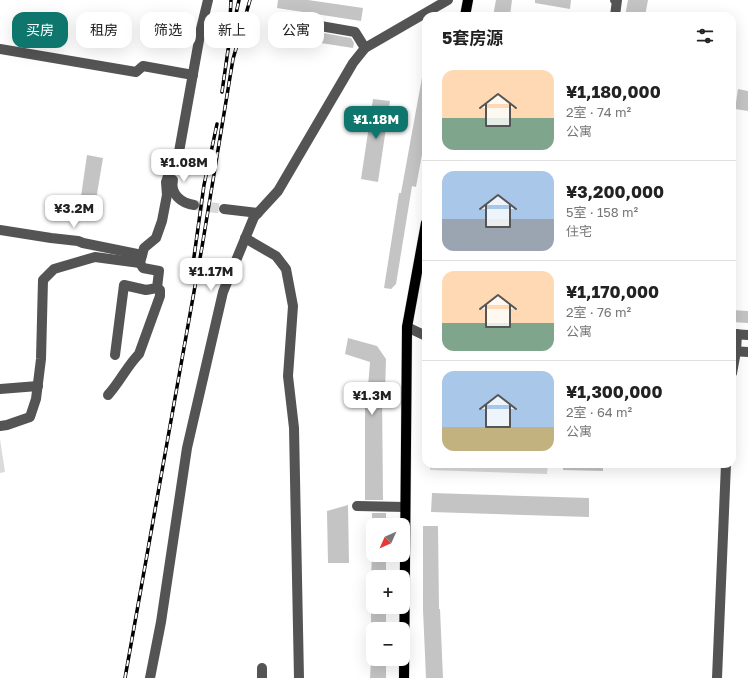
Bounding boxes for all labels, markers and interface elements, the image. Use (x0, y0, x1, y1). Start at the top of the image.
chip: 买房 (12, 12, 68, 48)
chip: 租房 (76, 12, 132, 48)
chip: 筛选 (140, 12, 196, 48)
chip: 新上 (204, 12, 260, 48)
chip: 公寓 (268, 12, 324, 48)
icon: filters (694, 25, 716, 47)
text: 5套房源 (442, 27, 503, 48)
text: ¥1,180,000 (566, 81, 661, 102)
icon: home (474, 86, 522, 134)
text: 2室 · 74 m² (566, 104, 631, 120)
pin: ¥1.18M (343, 106, 409, 140)
text: ¥1.18M (353, 111, 399, 127)
text: 公寓 (566, 123, 592, 139)
pin: ¥1.08M (151, 149, 217, 183)
text: ¥1.08M (160, 154, 208, 170)
text: ¥3,200,000 (566, 181, 664, 202)
icon: home (474, 187, 522, 235)
pin: ¥3.2M (46, 195, 102, 229)
text: ¥3.2M (54, 200, 94, 216)
text: 5室 · 158 m² (566, 204, 638, 220)
text: 住宅 (566, 223, 592, 239)
pin: ¥1.17M (178, 258, 244, 292)
text: ¥1.17M (189, 263, 233, 279)
text: ¥1,170,000 (566, 281, 659, 302)
icon: home (474, 287, 522, 335)
text: 2室 · 76 m² (566, 304, 631, 320)
text: 公寓 (566, 323, 592, 339)
text: ¥1,300,000 (566, 381, 662, 402)
pin: ¥1.3M (344, 382, 400, 416)
text: ¥1.3M (353, 387, 391, 403)
icon: home (474, 387, 522, 435)
text: 2室 · 64 m² (566, 404, 632, 420)
text: 公寓 (566, 423, 592, 439)
north arrow (366, 518, 410, 562)
map controls (366, 518, 410, 666)
button: + (366, 570, 410, 614)
button: − (366, 622, 410, 666)

